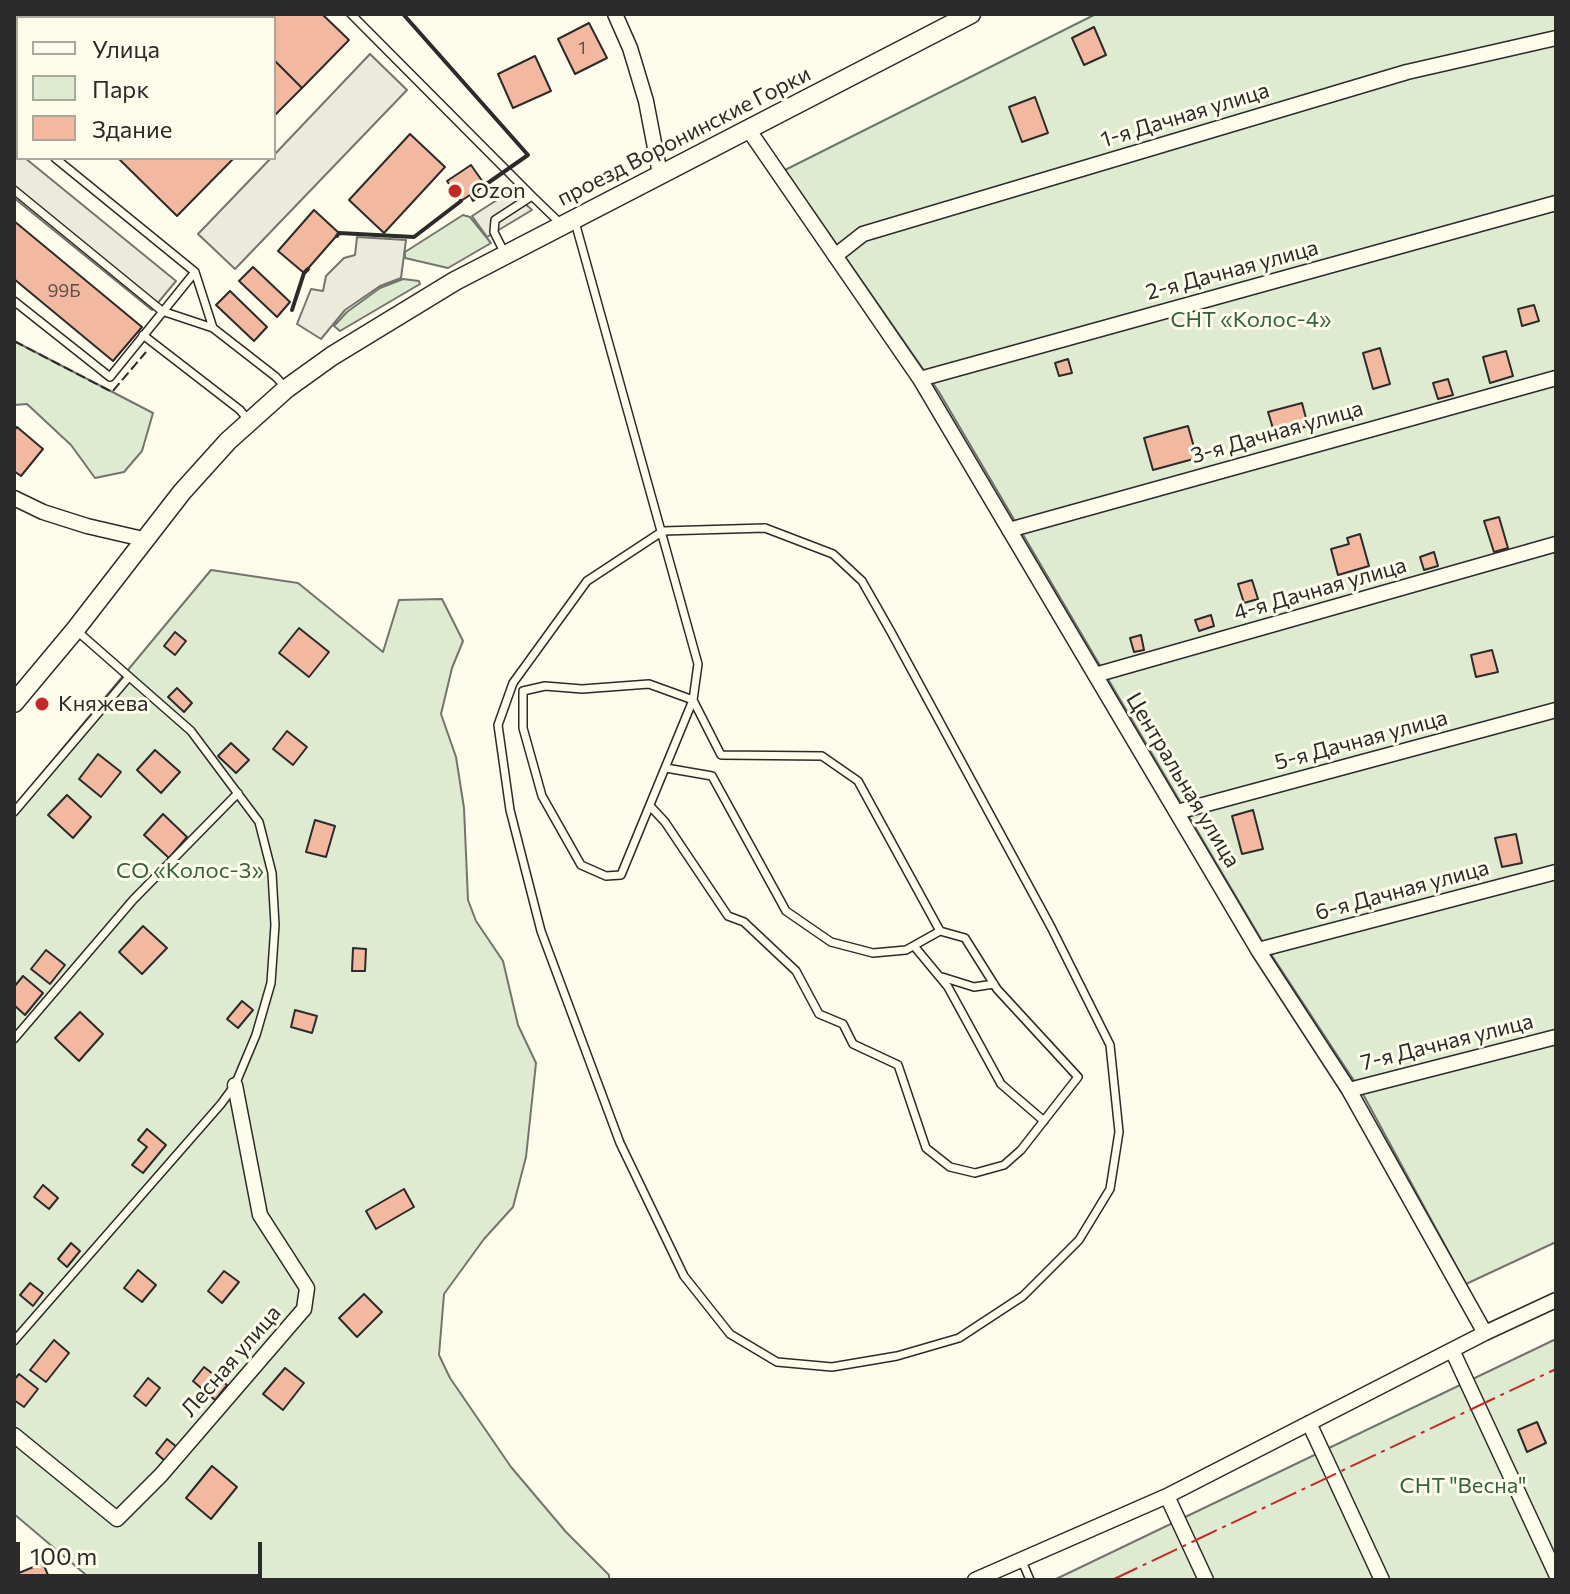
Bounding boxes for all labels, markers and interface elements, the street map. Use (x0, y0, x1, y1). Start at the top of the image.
legend (16, 16, 276, 160)
text: Улица (92, 34, 160, 63)
house number: 1 (578, 37, 586, 59)
street label: проезд Воронинские Горки (553, 60, 815, 212)
text: Парк (92, 74, 149, 103)
street label: 1-я Дачная улица (1098, 77, 1272, 153)
text: Здание (92, 114, 172, 143)
place label: Ozon (471, 178, 526, 204)
marker: Ozon (446, 182, 464, 200)
street label: 2-я Дачная улица (1143, 234, 1321, 306)
house number: 99Б (47, 280, 81, 302)
park label: СНТ «Колос-4» (1170, 307, 1332, 333)
street label: 3-я Дачная улица (1188, 395, 1366, 469)
street label: 4-я Дачная улица (1231, 552, 1409, 626)
street label: Центральная улица (1120, 688, 1246, 872)
place label: Княжева (58, 691, 148, 717)
marker: Княжева (33, 695, 51, 713)
street label: 5-я Дачная улица (1272, 704, 1450, 776)
street label: 6-я Дачная улица (1312, 854, 1492, 926)
park label: СО «Колос-3» (116, 858, 264, 884)
street label: 7-я Дачная улица (1358, 1008, 1536, 1076)
street label: Лесная улица (175, 1300, 287, 1422)
park label: СНТ "Весна" (1400, 1473, 1526, 1499)
scale bar (20, 1526, 266, 1576)
text: 100 m (30, 1541, 97, 1570)

